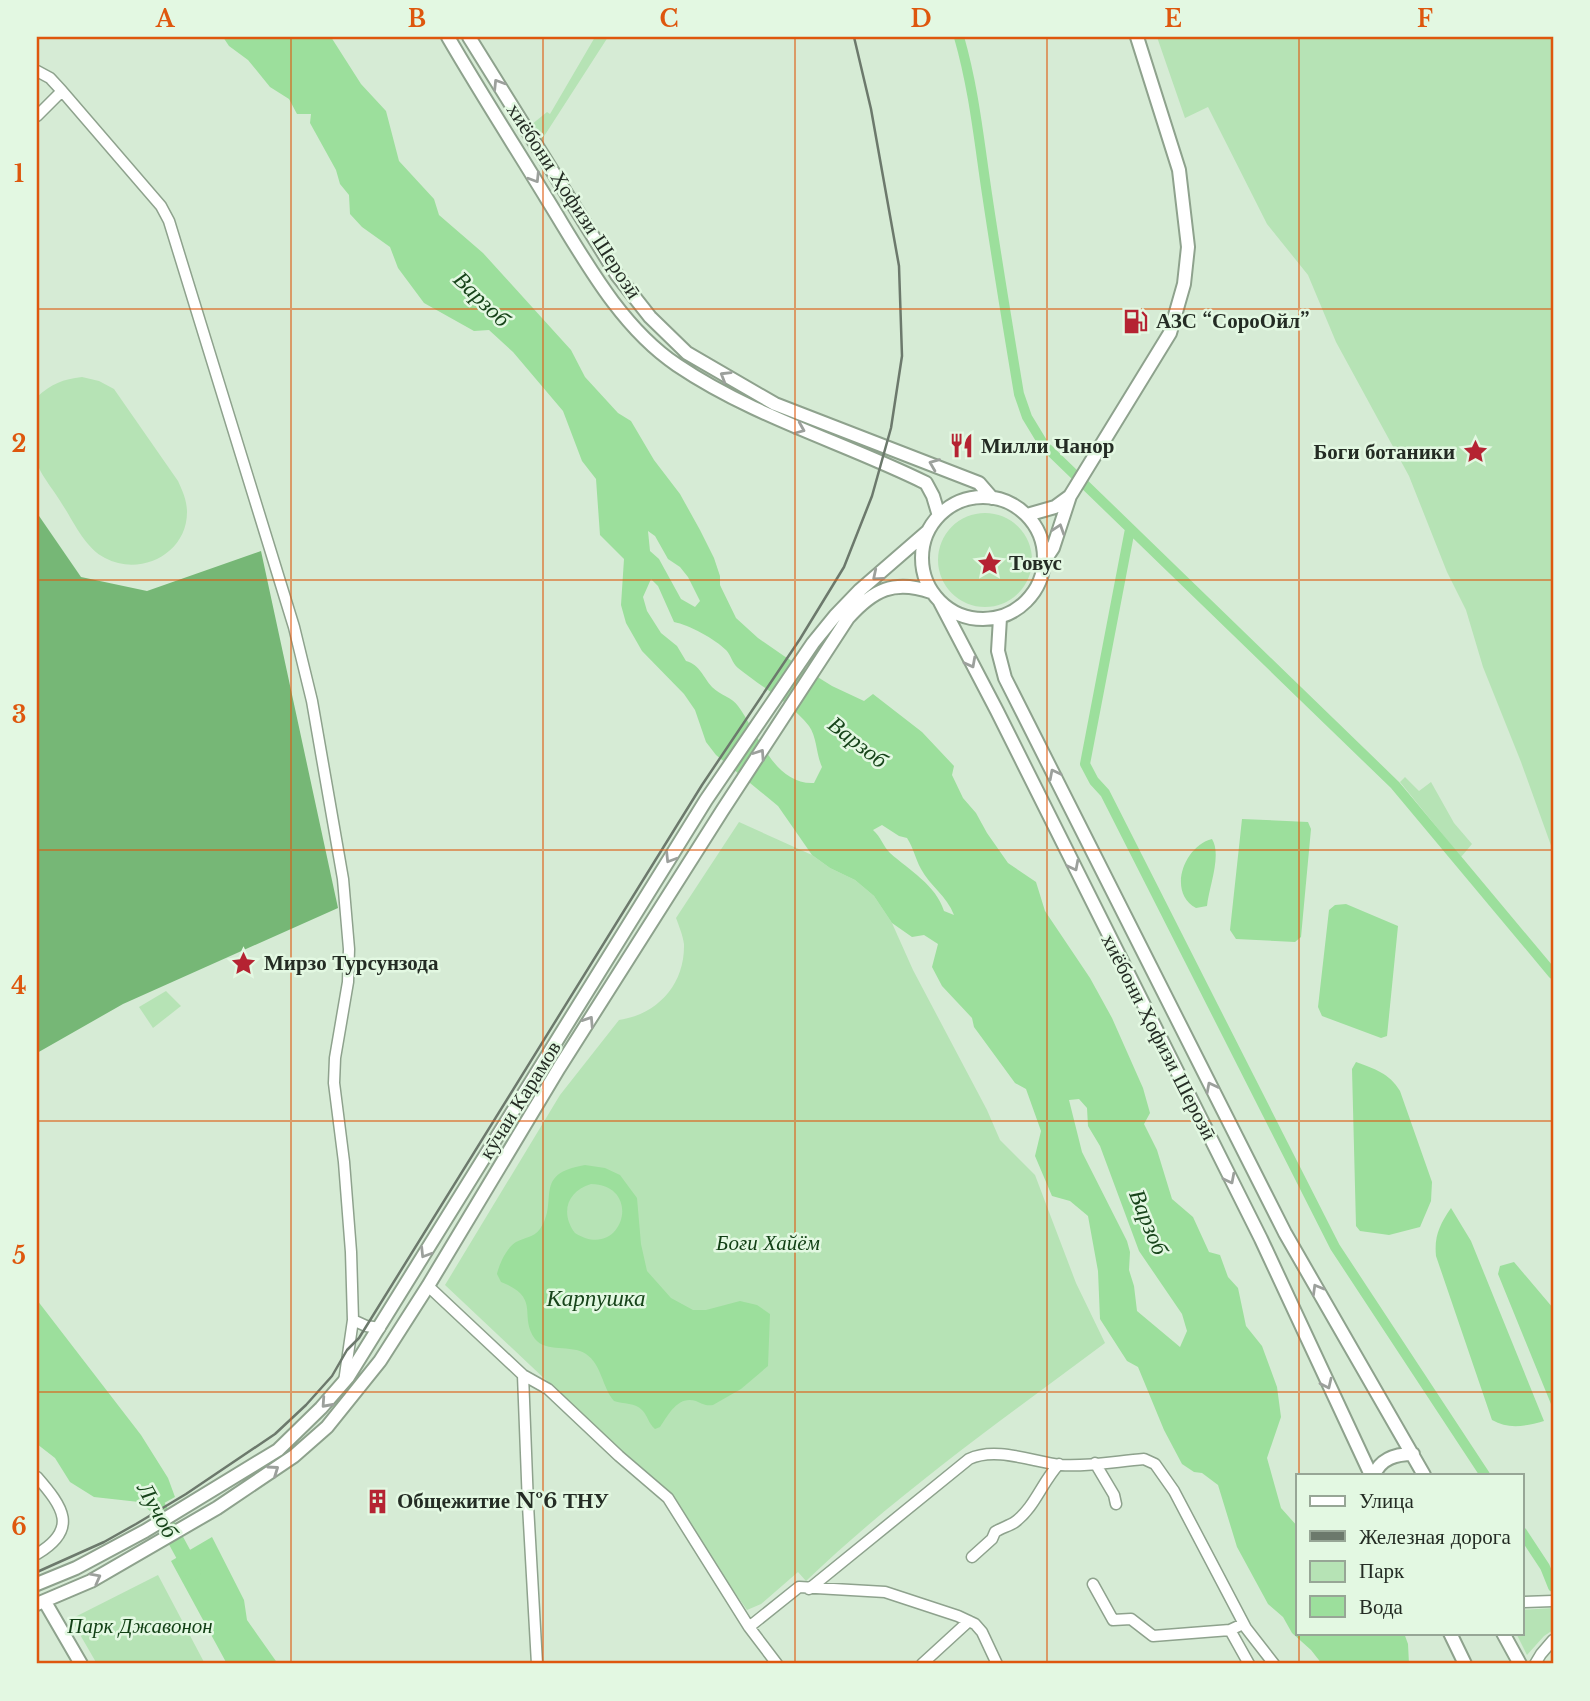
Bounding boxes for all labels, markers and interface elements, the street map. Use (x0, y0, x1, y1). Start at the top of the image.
text: A (155, 5, 176, 33)
text: B (408, 5, 426, 33)
text: C (660, 5, 678, 33)
text: D (910, 5, 932, 33)
text: E (1164, 5, 1182, 33)
text: F (1417, 5, 1433, 33)
one-way arrow (494, 79, 507, 92)
street label: хиёбони Ҳофизи Шерозӣ (501, 98, 647, 304)
text: 1 (14, 160, 24, 188)
one-way arrow (526, 171, 539, 184)
water label: Варзоб (448, 265, 517, 334)
fuel station icon: АЗС “СороОйл” (1122, 307, 1150, 335)
place label: АЗС “СороОйл” (1156, 308, 1309, 334)
one-way arrow (720, 371, 733, 384)
one-way arrow (793, 420, 805, 434)
text: 2 (12, 430, 26, 458)
restaurant icon: Милли Чанор (947, 432, 975, 460)
place label: Милли Чанор (981, 433, 1114, 459)
place icon: Боги ботаники (1461, 438, 1489, 466)
place label: Боги ботаники (1313, 439, 1455, 465)
one-way arrow (929, 459, 941, 473)
one-way arrow (1051, 523, 1065, 535)
place icon: Товус (975, 549, 1003, 577)
place label: Товус (1009, 550, 1062, 576)
one-way arrow (872, 568, 885, 580)
one-way arrow (963, 655, 977, 668)
text: 3 (12, 701, 26, 729)
water label: Варзоб (823, 710, 895, 775)
one-way arrow (752, 749, 764, 762)
one-way arrow (1049, 769, 1063, 781)
one-way arrow (666, 850, 679, 863)
one-way arrow (1066, 858, 1080, 871)
street label: хиёбони Ҳофизи Шерозӣ (1096, 930, 1222, 1144)
place icon: Мирзо Турсунзода (230, 949, 258, 977)
place label: Мирзо Турсунзода (264, 950, 439, 976)
text: 4 (11, 972, 27, 1000)
one-way arrow (580, 1016, 593, 1029)
street label: кӯчаи Карамов (473, 1036, 567, 1164)
one-way arrow (1206, 1082, 1220, 1094)
one-way arrow (1222, 1172, 1236, 1184)
water label: Варзоб (1123, 1185, 1175, 1260)
park label: Боғи Хайём (715, 1230, 820, 1256)
text: 5 (12, 1242, 26, 1270)
one-way arrow (421, 1245, 434, 1258)
one-way arrow (1312, 1283, 1325, 1296)
water label: Карпушка (545, 1284, 646, 1312)
one-way arrow (1319, 1377, 1333, 1390)
one-way arrow (321, 1395, 334, 1408)
one-way arrow (266, 1466, 279, 1479)
legend (1296, 1474, 1524, 1634)
water label: Лучоб (131, 1476, 185, 1544)
building icon: Общежитие №6 ТНУ (363, 1487, 391, 1515)
place label: Общежитие №6 ТНУ (397, 1488, 609, 1514)
text: Улица (1359, 1488, 1414, 1514)
text: 6 (11, 1513, 27, 1541)
text: Железная дорога (1359, 1524, 1511, 1550)
text: Парк (1359, 1558, 1405, 1584)
one-way arrow (89, 1573, 102, 1586)
text: Вода (1359, 1594, 1404, 1620)
park label: Парк Джавонон (66, 1613, 213, 1639)

